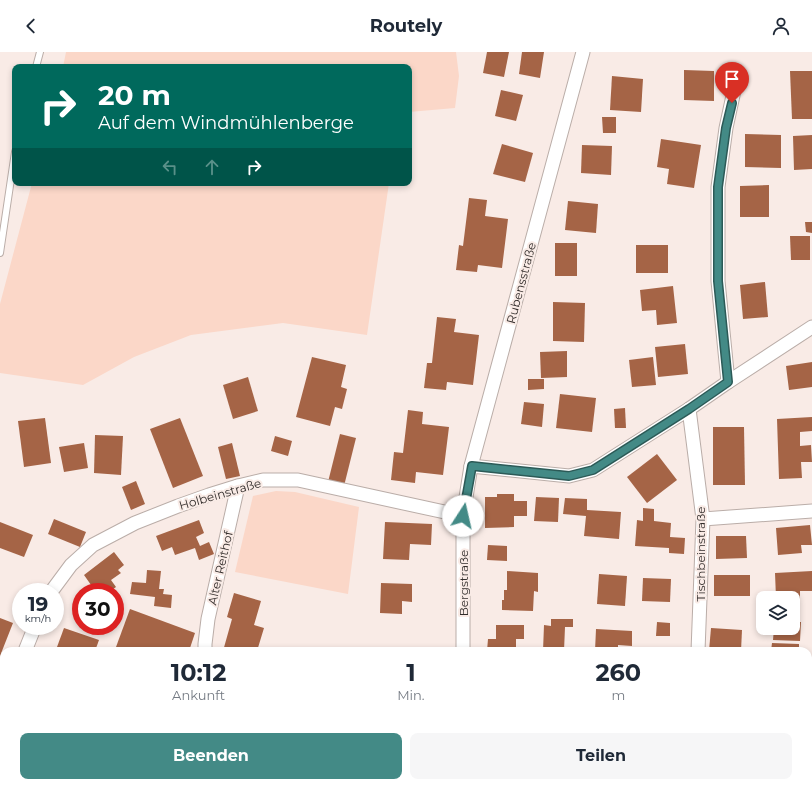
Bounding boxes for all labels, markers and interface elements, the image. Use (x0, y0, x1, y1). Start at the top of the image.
icon: back (20, 15, 42, 37)
text: Routely (370, 15, 442, 37)
icon: person (770, 15, 792, 37)
pin (715, 62, 749, 103)
icon: arrive (721, 68, 743, 90)
text: 20 m (98, 78, 171, 112)
icon: right (32, 80, 84, 132)
text: Auf dem Windmühlenberge (98, 112, 354, 134)
icon: left (159, 156, 181, 178)
icon: ahead (201, 156, 223, 178)
icon: right (243, 156, 265, 178)
street label: Rubensstraße (503, 241, 539, 325)
street label: Holbeinstraße (177, 475, 263, 513)
position arrow (442, 495, 484, 537)
street label: Tischbeinstraße (693, 507, 708, 601)
street label: Alter Reithof (204, 529, 236, 606)
street label: Bergstraße (456, 550, 471, 616)
speed limit sign: 30 (72, 583, 124, 635)
map controls (756, 591, 800, 635)
button: layers (756, 591, 800, 635)
text: 19 (28, 592, 48, 616)
text: km/h (25, 612, 51, 625)
text: 10:12 (171, 658, 226, 687)
text: 1 (406, 658, 416, 687)
text: 260 (595, 658, 641, 687)
text: Ankunft (172, 687, 225, 703)
text: Min. (397, 687, 425, 703)
text: m (611, 687, 625, 703)
button: Beenden (20, 733, 402, 779)
button: Teilen (410, 733, 792, 779)

